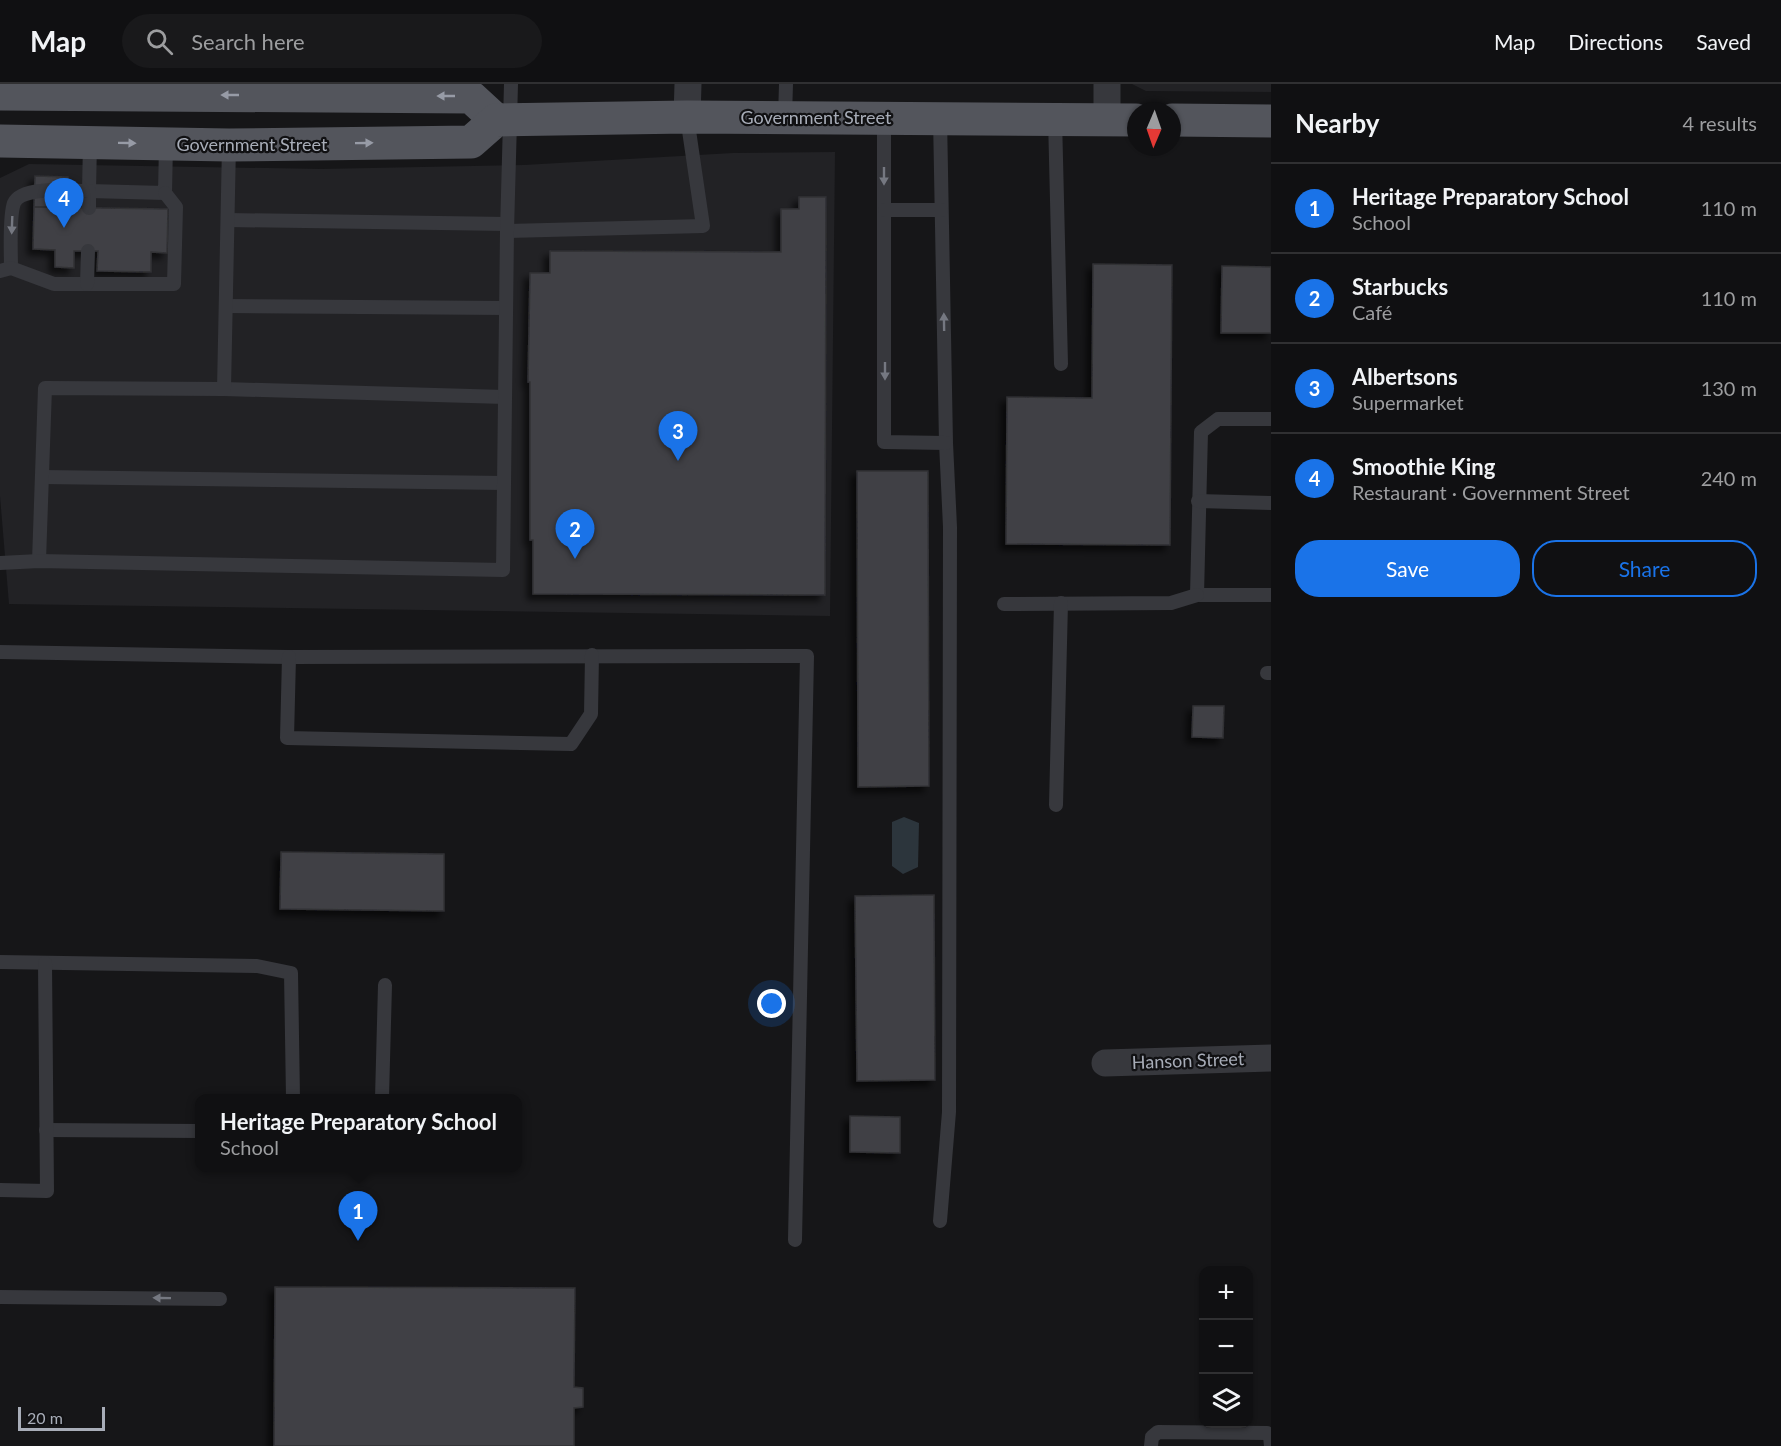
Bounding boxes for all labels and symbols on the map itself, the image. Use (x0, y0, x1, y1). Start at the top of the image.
one-way arrow (221, 90, 240, 100)
one-way arrow (437, 91, 456, 101)
north arrow (1127, 102, 1181, 156)
street label: Government Street (741, 106, 892, 128)
street label: Government Street (177, 133, 328, 155)
one-way arrow (118, 138, 137, 148)
one-way arrow (355, 138, 374, 148)
one-way arrow (880, 166, 889, 185)
pin: 4 (44, 178, 84, 228)
one-way arrow (7, 216, 17, 235)
one-way arrow (939, 312, 948, 331)
one-way arrow (880, 361, 890, 380)
pin: 3 (658, 412, 698, 461)
pin: 2 (556, 510, 594, 559)
your location (757, 989, 786, 1018)
street label: Hanson Street (1131, 1047, 1245, 1073)
pin: 1 (338, 1192, 378, 1241)
one-way arrow (152, 1293, 171, 1303)
scale bar (18, 1404, 105, 1432)

